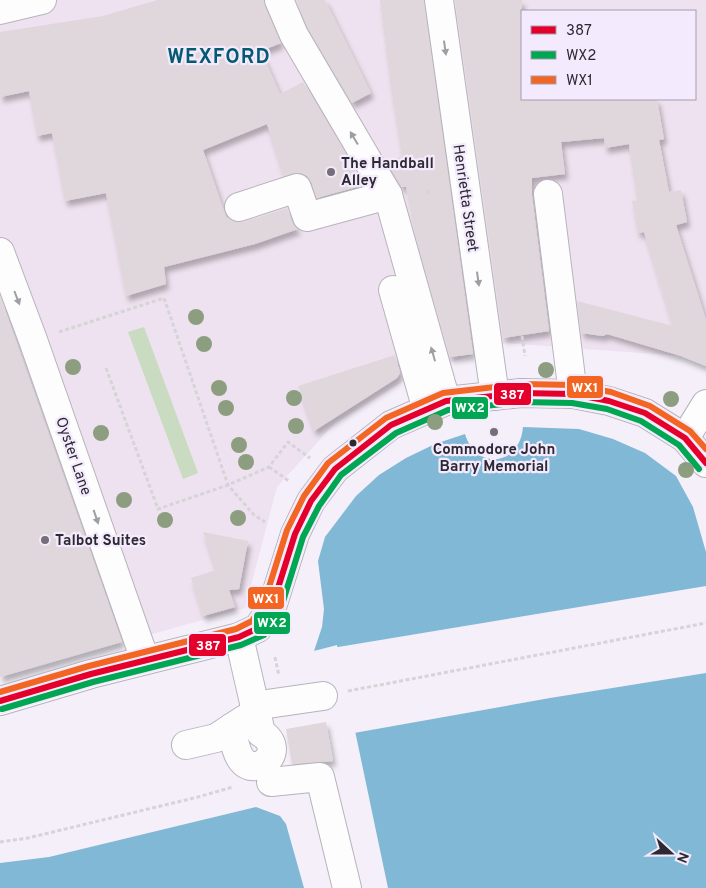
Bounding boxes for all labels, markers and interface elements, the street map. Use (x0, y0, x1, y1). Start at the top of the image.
legend (521, 10, 696, 100)
text: 387 (566, 22, 592, 41)
one-way arrow (441, 41, 449, 57)
district label: WEXFORD (167, 45, 271, 71)
text: WX2 (566, 47, 597, 66)
text: WX1 (566, 72, 593, 91)
one-way arrow (349, 131, 358, 144)
street label: Henrietta Street (448, 143, 481, 253)
place label: The Handball Alley (341, 155, 434, 191)
marker: The Handball Alley (325, 166, 337, 178)
one-way arrow (474, 271, 482, 287)
one-way arrow (13, 291, 21, 306)
one-way arrow (429, 347, 437, 362)
line badge: WX1 (566, 375, 604, 399)
text: WX1 (572, 380, 598, 397)
line badge: 387 (493, 382, 532, 406)
text: 387 (500, 387, 524, 404)
line badge: WX2 (451, 396, 489, 420)
text: WX2 (455, 400, 485, 417)
street label: Oyster Lane (50, 415, 95, 498)
marker: Commodore John Barry Memorial (488, 426, 500, 438)
unlabelled marker (348, 438, 358, 448)
place label: Commodore John Barry Memorial (433, 441, 555, 477)
one-way arrow (92, 510, 100, 525)
place label: Talbot Suites (55, 532, 146, 551)
marker: Talbot Suites (39, 534, 51, 546)
line badge: WX1 (247, 586, 285, 610)
text: WX1 (253, 591, 279, 608)
line badge: WX2 (253, 611, 291, 635)
text: WX2 (257, 615, 287, 632)
line badge: 387 (188, 633, 227, 657)
text: 387 (196, 638, 220, 655)
north arrow (646, 828, 696, 878)
text: N (672, 849, 691, 865)

